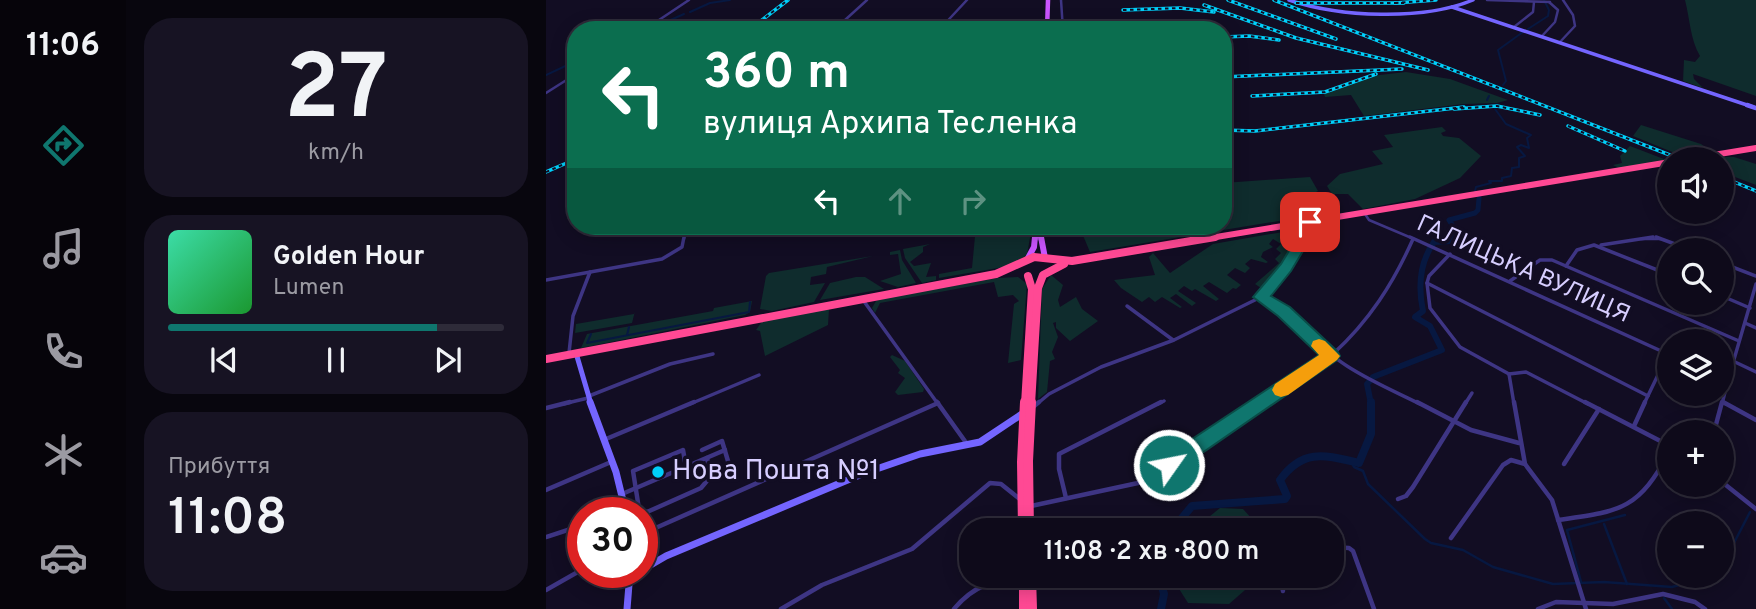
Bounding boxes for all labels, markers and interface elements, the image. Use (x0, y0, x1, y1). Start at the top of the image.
text: 11:06 (26, 27, 100, 67)
text: 27 (284, 36, 388, 151)
text: 360 m (703, 44, 850, 106)
icon: left (588, 49, 679, 140)
text: вулиця Архипа Тесленка (703, 105, 1077, 145)
icon: directions (39, 121, 88, 170)
text: km/h (308, 139, 364, 168)
map controls (1657, 147, 1734, 588)
button: sound (1657, 147, 1734, 224)
icon: left (808, 182, 846, 220)
icon: ahead (881, 182, 919, 220)
icon: right (954, 182, 992, 220)
pin (1280, 192, 1340, 252)
icon: arrive (1291, 203, 1329, 241)
street label: ГАЛИЦЬКА ВУЛИЦЯ (1411, 209, 1635, 331)
icon: music (39, 224, 88, 273)
button: search (1657, 238, 1734, 315)
text: Golden Hour (273, 241, 424, 274)
text: Lumen (273, 274, 344, 303)
icon: phone (39, 327, 88, 376)
button: layers (1657, 329, 1734, 406)
icon: previous (205, 341, 243, 379)
icon: pause (317, 341, 355, 379)
icon: next (429, 341, 467, 379)
button: + (1657, 420, 1734, 497)
position arrow (1132, 428, 1206, 502)
icon: climate (39, 430, 88, 479)
text: Прибуття (168, 453, 270, 482)
place label: Нова Пошта №1 (672, 454, 880, 490)
marker: Нова Пошта №1 (650, 464, 666, 480)
text: 11:08 (168, 487, 287, 553)
speed limit sign: 30 (567, 497, 658, 588)
button: − (1657, 511, 1734, 588)
icon: car (39, 533, 88, 582)
text: 11:08 · 2 хв · 800 m (1044, 536, 1259, 569)

